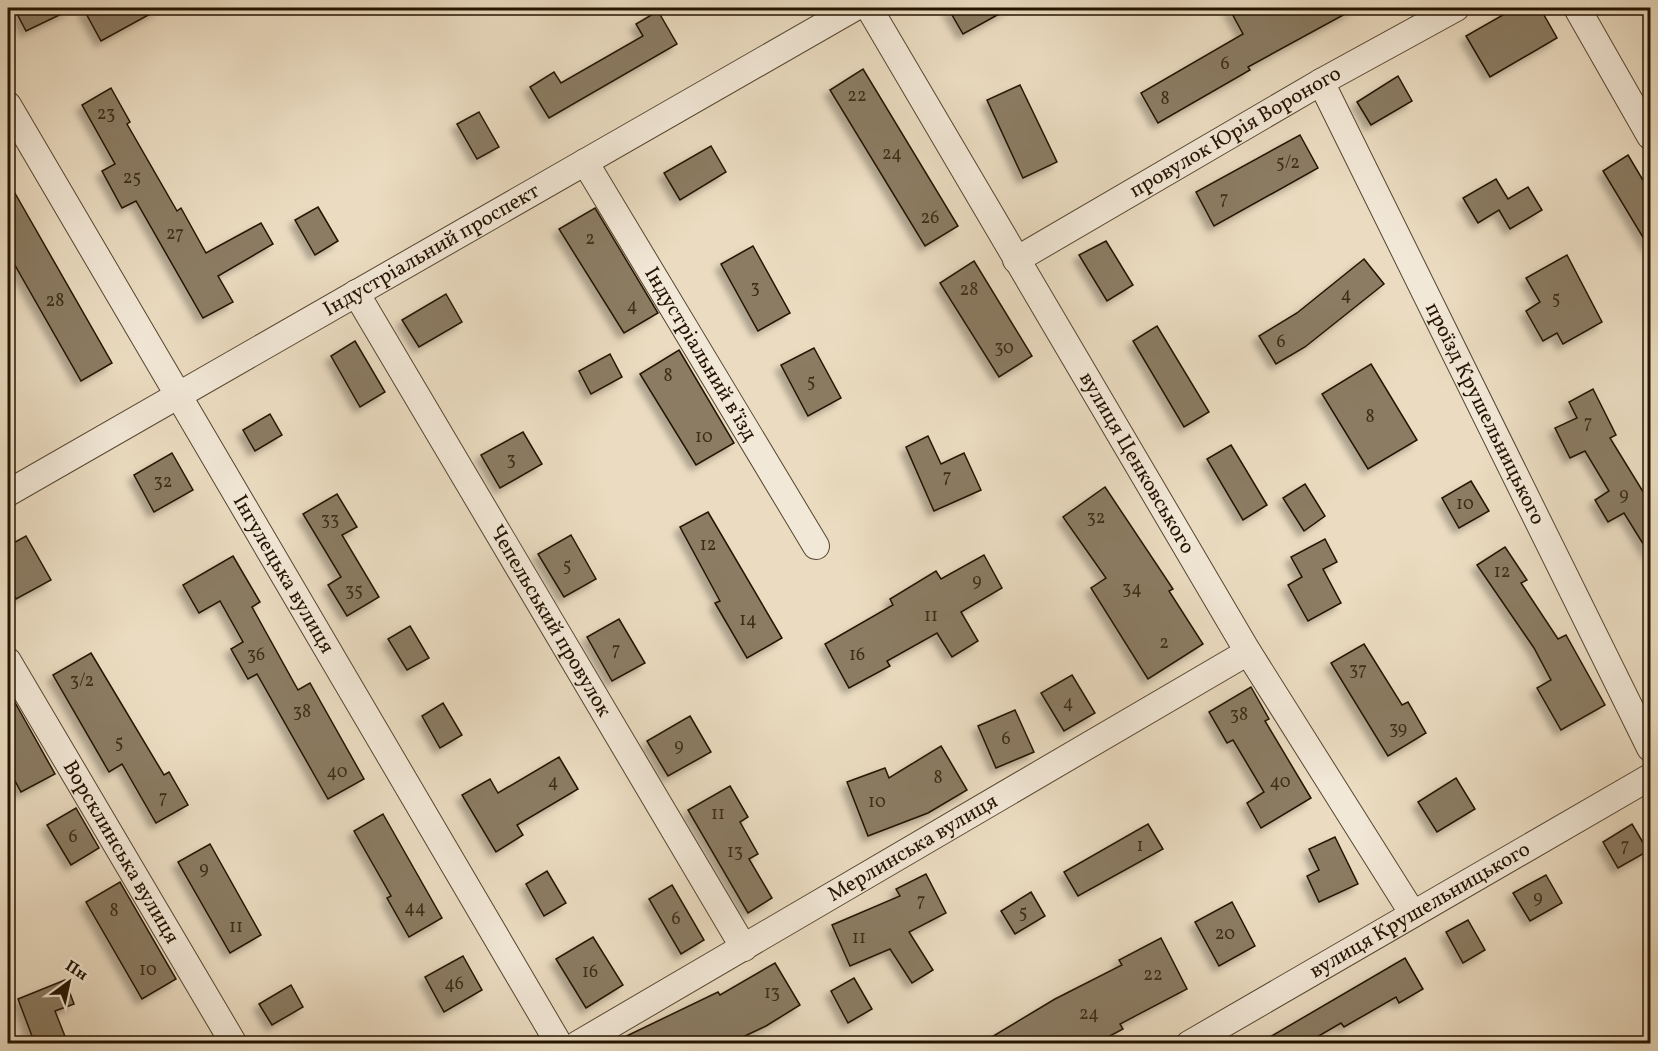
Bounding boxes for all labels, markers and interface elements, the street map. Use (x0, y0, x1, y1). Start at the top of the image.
house number: 6 (1220, 52, 1230, 77)
street label: провулок Юрія Вороного (1124, 59, 1347, 205)
house number: 22 (847, 84, 867, 109)
house number: 8 (1160, 87, 1170, 112)
house number: 23 (97, 102, 115, 127)
house number: 24 (882, 142, 902, 167)
house number: 5/2 (1276, 151, 1300, 176)
house number: 25 (123, 166, 141, 191)
street label: Індустріальний проспект (318, 177, 545, 324)
house number: 7 (1220, 187, 1228, 212)
house number: 26 (921, 206, 939, 231)
house number: 27 (166, 222, 184, 247)
house number: 2 (585, 227, 595, 252)
street label: Індустріальний в’їзд (637, 262, 764, 446)
house number: 3 (750, 276, 760, 301)
house number: 28 (960, 278, 978, 303)
house number: 4 (1341, 283, 1351, 308)
house number: 5 (1552, 287, 1560, 312)
house number: 28 (46, 289, 64, 314)
house number: 4 (627, 294, 637, 319)
street label: проїзд Крушельницького (1418, 298, 1552, 530)
house number: 6 (1276, 330, 1286, 355)
house number: 30 (994, 336, 1014, 361)
house number: 8 (663, 364, 673, 389)
street label: вулиця Ценковського (1072, 367, 1202, 560)
house number: 5 (807, 370, 815, 395)
house number: 8 (1365, 405, 1375, 430)
house number: 7 (1584, 411, 1592, 436)
house number: 10 (695, 425, 713, 450)
house number: 3 (506, 448, 516, 473)
house number: 7 (943, 465, 951, 490)
house number: 32 (154, 470, 172, 495)
house number: 9 (1619, 483, 1629, 508)
street label: Інгулецька вулиця (225, 489, 341, 659)
house number: 10 (1456, 492, 1474, 517)
house number: 32 (1087, 506, 1105, 531)
house number: 33 (321, 508, 339, 533)
street label: Чепельський провулок (482, 519, 618, 722)
house number: 12 (700, 533, 716, 558)
house number: 5 (563, 554, 571, 579)
house number: 12 (1494, 560, 1510, 585)
house number: 9 (972, 569, 982, 594)
house number: 34 (1122, 577, 1142, 602)
house number: 35 (345, 579, 363, 604)
house number: 11 (924, 604, 938, 629)
house number: 14 (739, 608, 757, 633)
house number: 2 (1159, 631, 1169, 656)
house number: 7 (612, 638, 620, 663)
house number: 36 (247, 643, 265, 668)
house number: 16 (849, 643, 865, 668)
house number: 37 (1349, 658, 1367, 683)
house number: 3/2 (70, 669, 94, 694)
house number: 4 (1063, 691, 1073, 716)
house number: 38 (293, 700, 311, 725)
house number: 38 (1230, 703, 1248, 728)
house number: 39 (1389, 717, 1407, 742)
house number: 6 (1001, 727, 1011, 752)
house number: 5 (115, 731, 123, 756)
house number: 9 (674, 734, 684, 759)
street label: Ворсклинська вулиця (55, 755, 186, 949)
house number: 40 (326, 760, 348, 785)
house number: 8 (933, 766, 943, 791)
house number: 4 (548, 770, 558, 795)
house number: 40 (1269, 770, 1291, 795)
house number: 7 (159, 786, 167, 811)
street label: Мерлинська вулиця (823, 787, 1003, 909)
house number: 10 (868, 790, 886, 815)
house number: 11 (711, 802, 725, 827)
house number: 6 (68, 825, 78, 850)
house number: 1 (1137, 834, 1143, 859)
house number: 7 (1621, 834, 1629, 859)
street label: вулиця Крушельницького (1304, 835, 1536, 986)
house number: 13 (727, 840, 743, 865)
house number: 9 (199, 857, 209, 882)
house number: 9 (1533, 886, 1543, 911)
house number: 7 (917, 889, 925, 914)
house number: 44 (404, 896, 426, 921)
house number: 8 (109, 899, 119, 924)
house number: 5 (1019, 901, 1027, 926)
house number: 6 (671, 907, 681, 932)
house number: 11 (229, 915, 243, 940)
house number: 20 (1215, 922, 1235, 947)
house number: 11 (852, 926, 866, 951)
north arrow (39, 952, 99, 1012)
text: Пн (61, 956, 92, 987)
house number: 10 (139, 958, 157, 983)
house number: 16 (582, 960, 598, 985)
house number: 22 (1143, 963, 1163, 988)
house number: 46 (444, 972, 464, 997)
house number: 13 (764, 981, 780, 1006)
house number: 24 (1079, 1002, 1099, 1027)

